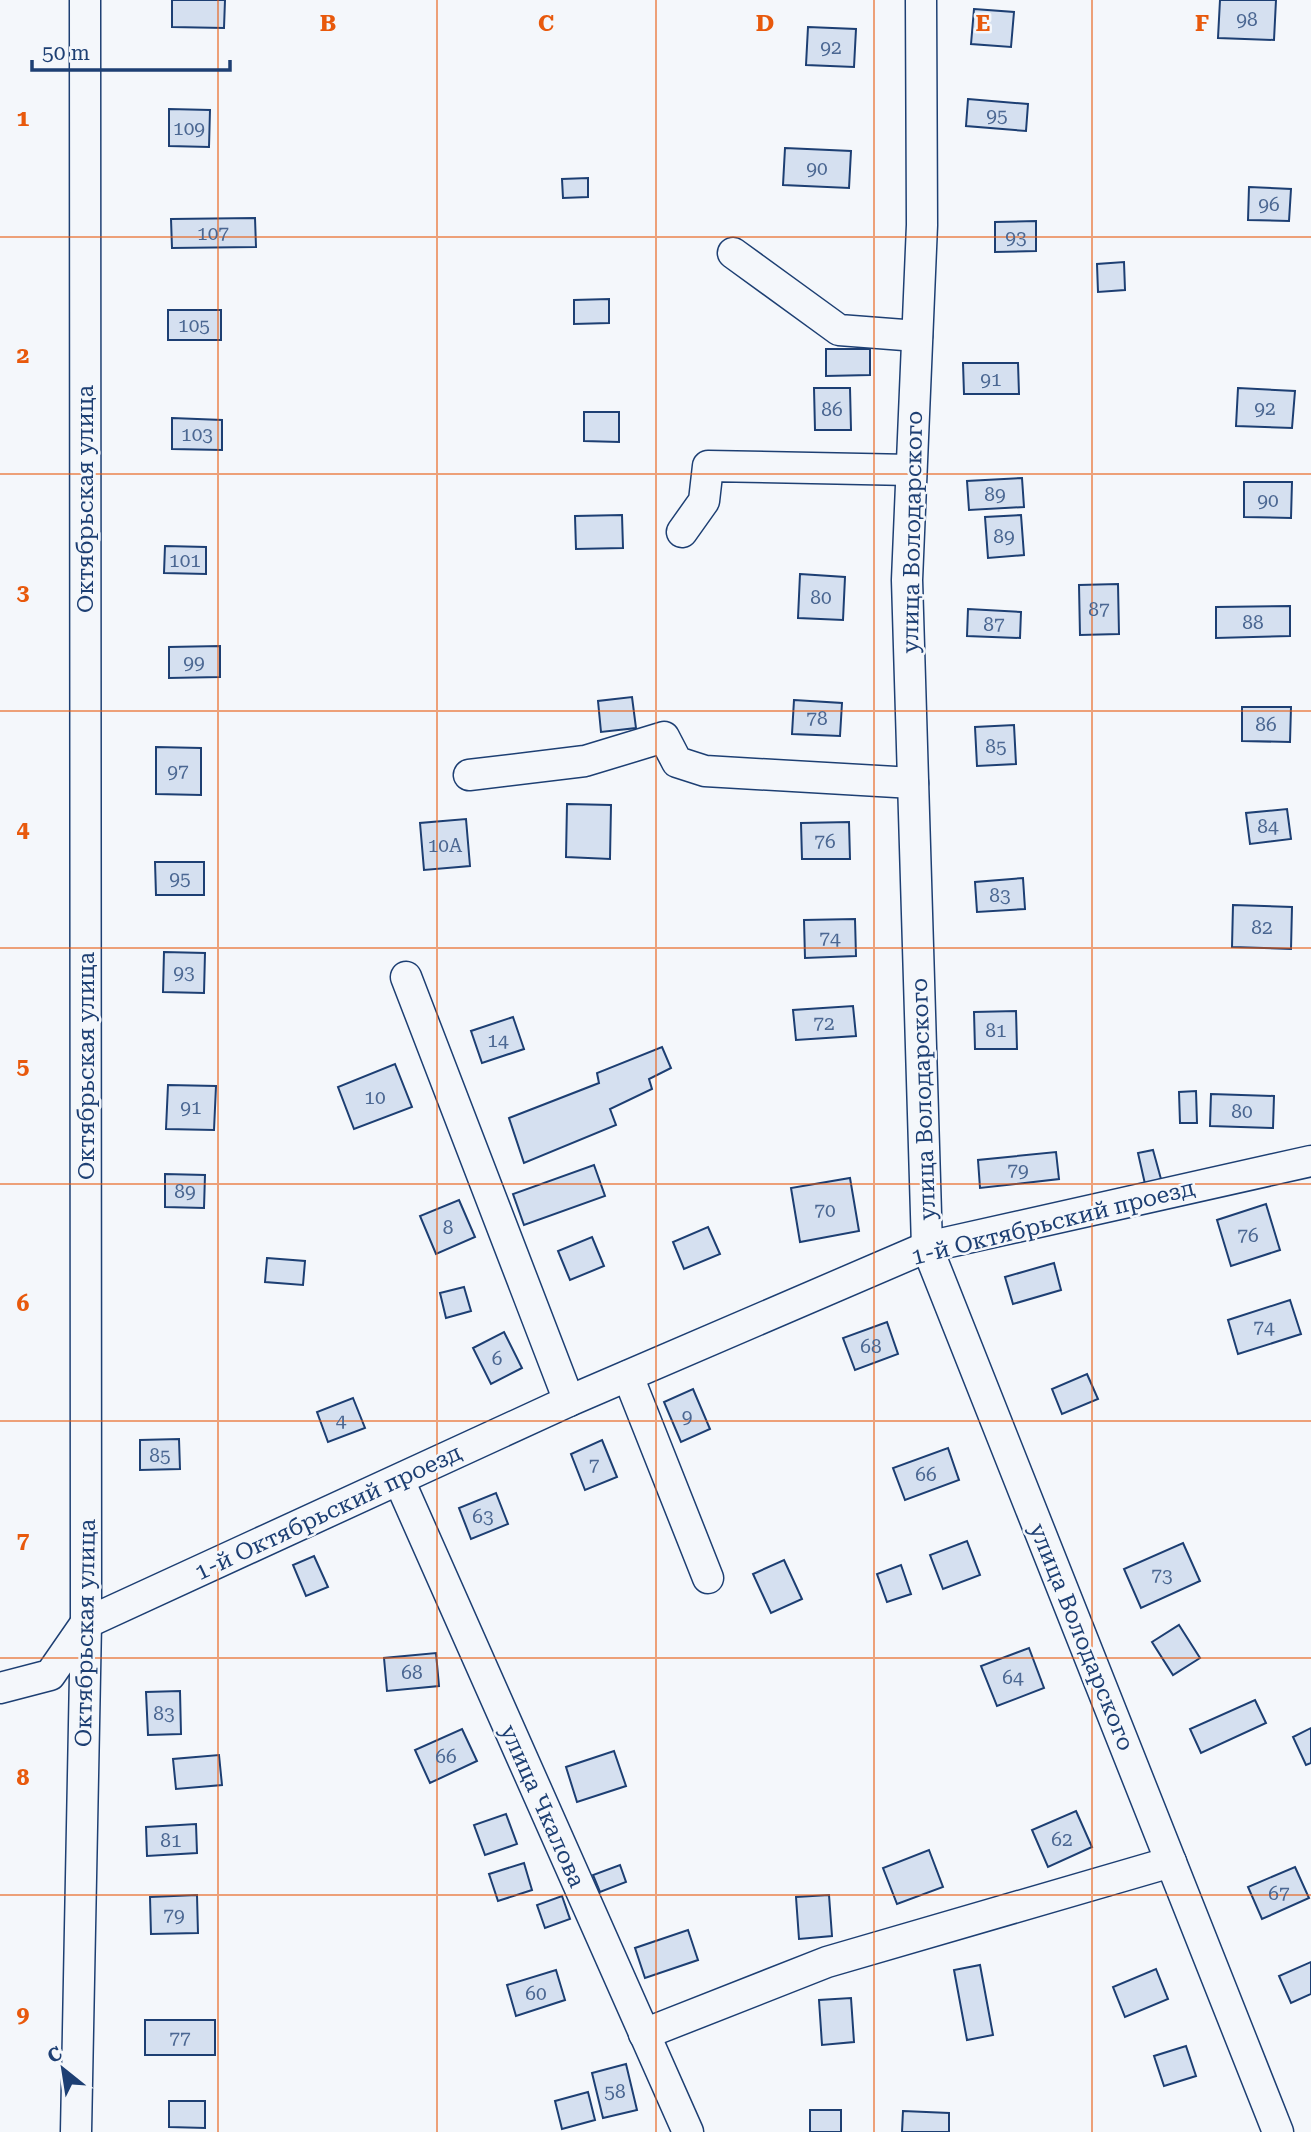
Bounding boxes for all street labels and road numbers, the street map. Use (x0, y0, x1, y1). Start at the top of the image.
street label: Октябрьская улица (72, 384, 99, 613)
street label: улица Володарского (897, 411, 928, 654)
street label: Октябрьская улица (73, 951, 100, 1180)
street label: улица Володарского (906, 977, 941, 1221)
street label: 1-й Октябрьский проезд (909, 1174, 1198, 1271)
street label: 1-й Октябрьский проезд (191, 1439, 466, 1586)
street label: Октябрьская улица (70, 1518, 101, 1747)
street label: улица Володарского (1024, 1520, 1139, 1755)
street label: улица Чкалова (495, 1721, 591, 1892)

